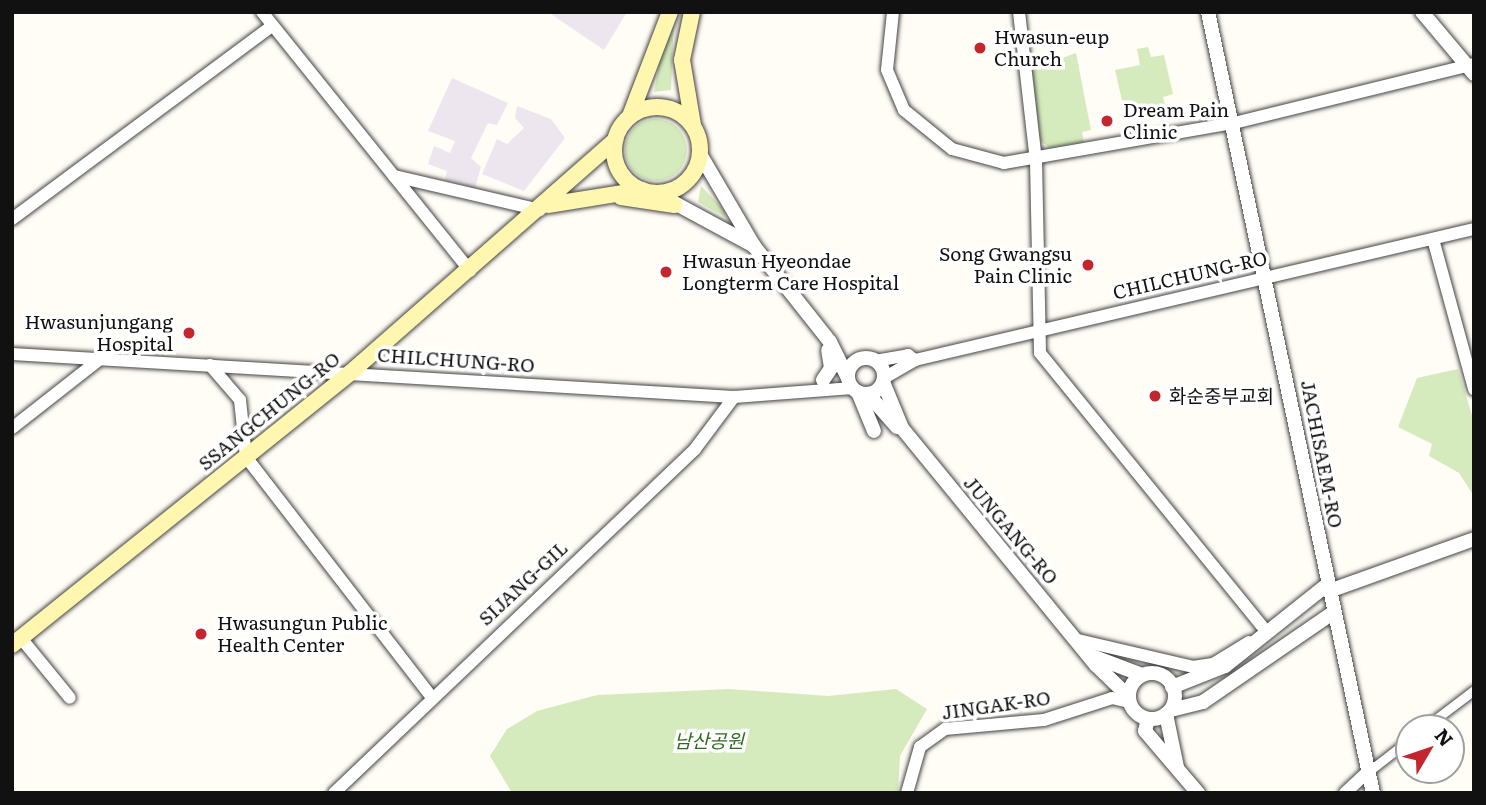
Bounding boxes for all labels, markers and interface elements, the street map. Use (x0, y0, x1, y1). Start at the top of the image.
place label: Hwasun-eup Church (994, 26, 1109, 70)
marker: Hwasun-eup Church (972, 40, 988, 56)
place label: Dream Pain Clinic (1123, 99, 1229, 143)
marker: Dream Pain Clinic (1097, 111, 1117, 131)
place label: Song Gwangsu Pain Clinic (939, 243, 1072, 287)
street label: CHILCHUNG-RO (1111, 246, 1269, 304)
place label: Hwasun Hyeondae Longterm Care Hospital (682, 250, 899, 294)
marker: Song Gwangsu Pain Clinic (1078, 255, 1098, 275)
marker: Hwasun Hyeondae Longterm Care Hospital (656, 262, 676, 282)
place label: Hwasunjungang Hospital (24, 311, 173, 355)
marker: Hwasunjungang Hospital (179, 323, 199, 343)
street label: CHILCHUNG-RO (377, 343, 535, 377)
street label: SSANGCHUNG-RO (194, 347, 344, 475)
street label: JACHISAEM-RO (1296, 378, 1348, 530)
place label: 화순중부교회 (1169, 385, 1274, 407)
marker: 화순중부교회 (1147, 388, 1163, 404)
street label: JUNGANG-RO (959, 471, 1063, 589)
street label: SIJANG-GIL (474, 536, 572, 630)
place label: Hwasungun Public Health Center (217, 612, 387, 656)
marker: Hwasungun Public Health Center (191, 624, 211, 644)
street label: JINGAK-RO (940, 686, 1052, 724)
north arrow (1395, 714, 1465, 784)
text: N (1429, 722, 1461, 752)
park label: 남산공원 (674, 730, 744, 752)

